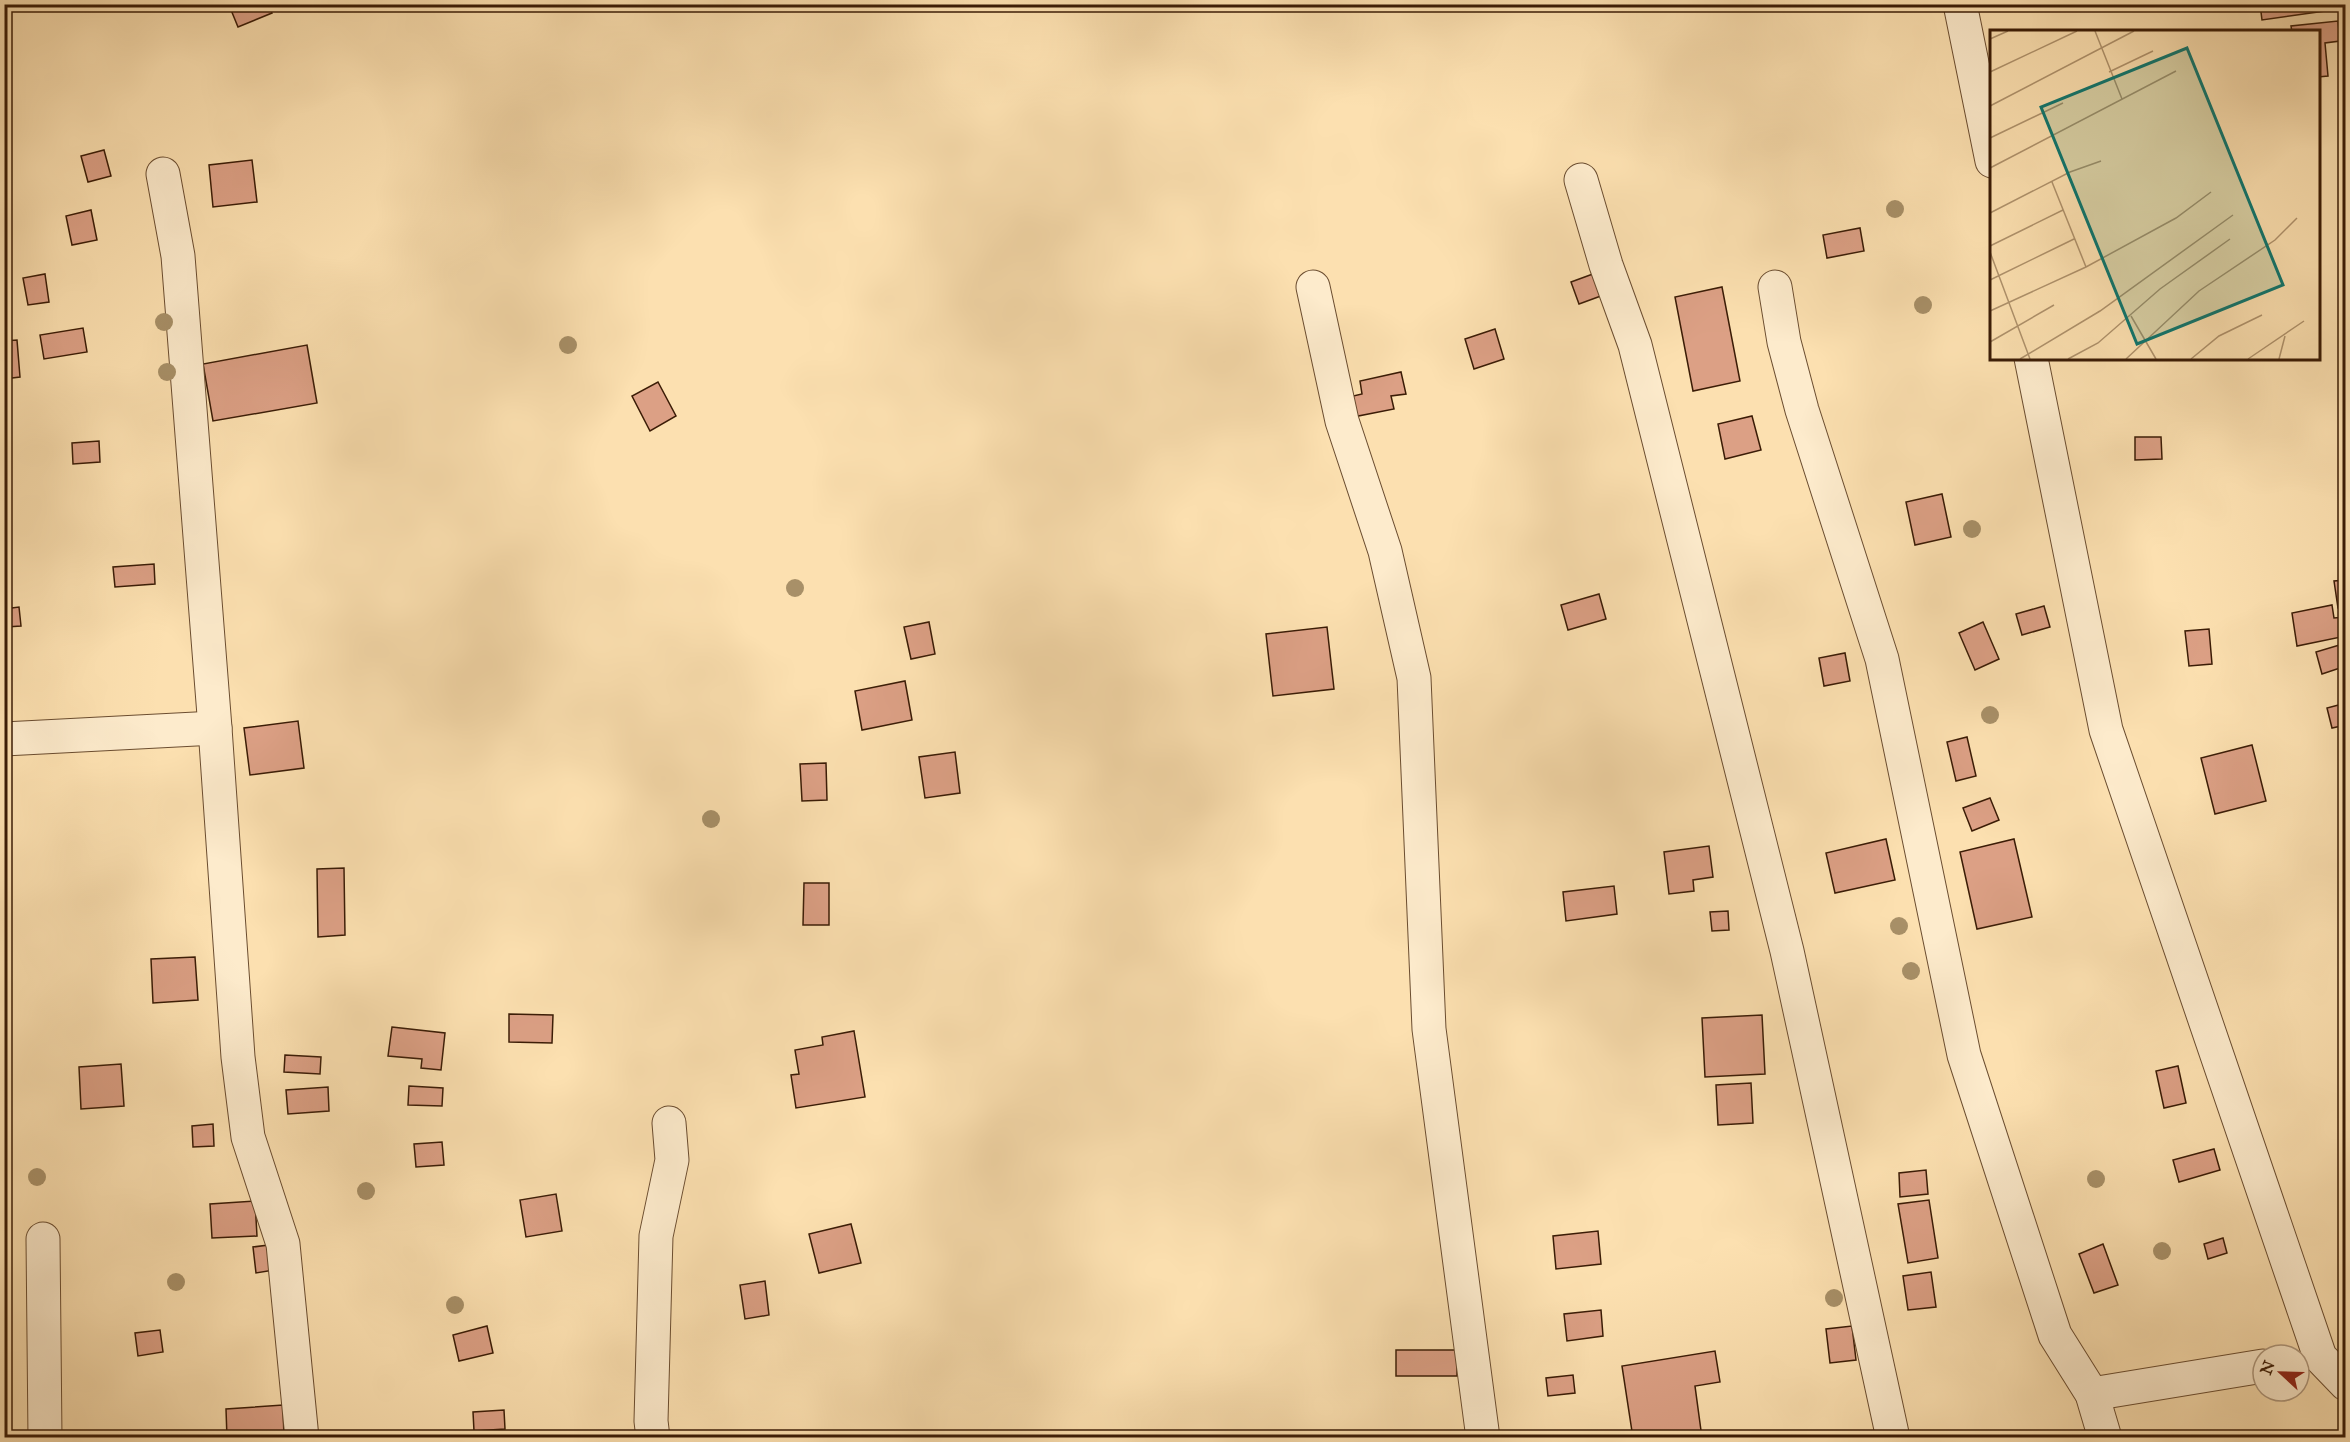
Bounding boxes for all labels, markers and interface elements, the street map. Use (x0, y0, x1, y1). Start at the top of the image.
inset map (1990, 30, 2320, 360)
north arrow (2251, 1343, 2311, 1403)
text: N (2256, 1357, 2279, 1377)

